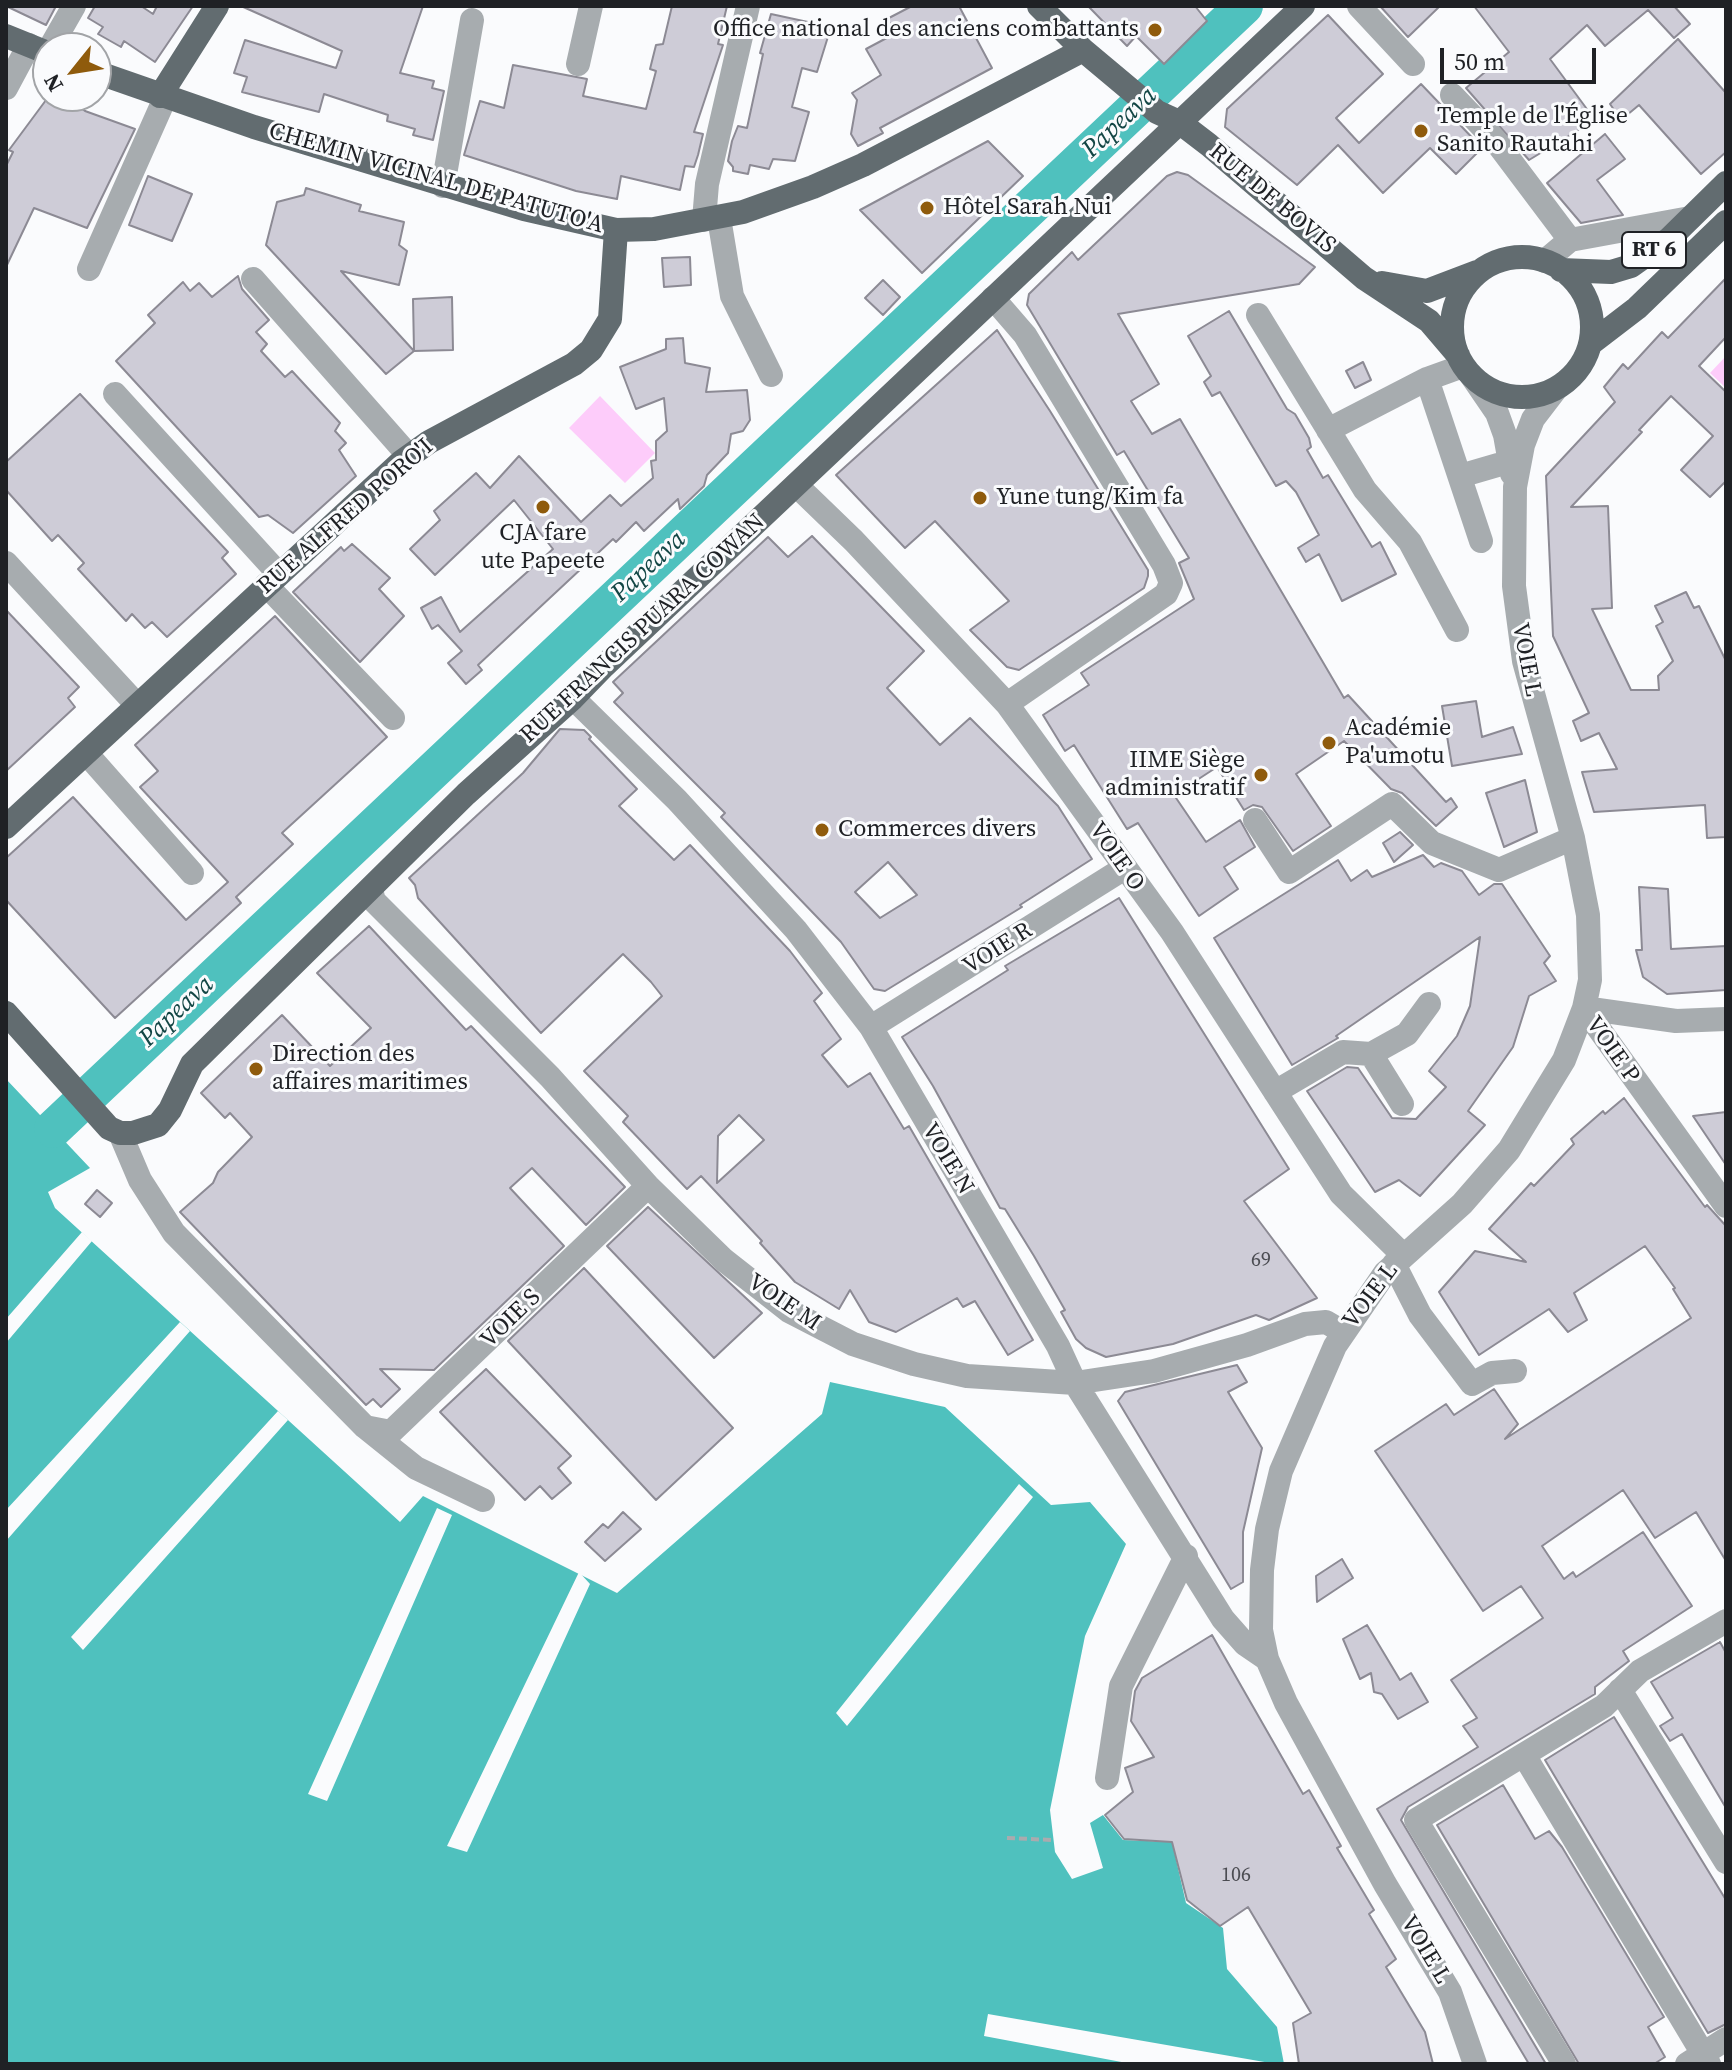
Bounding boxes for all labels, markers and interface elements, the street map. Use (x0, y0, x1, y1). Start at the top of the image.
place label: Office national des anciens combattants (713, 16, 1139, 44)
marker: Office national des anciens combattants (1146, 21, 1164, 39)
north arrow (32, 32, 112, 112)
scale bar (1444, 32, 1600, 82)
text: 50 m (1454, 45, 1505, 78)
text: N (36, 69, 70, 97)
water label: Papeava (1076, 81, 1164, 165)
place label: Temple de l'Église Sanito Rautahi (1437, 103, 1628, 159)
street label: CHEMIN VICINAL DE PATUTO'A (265, 117, 607, 241)
marker: Temple de l'Église Sanito Rautahi (1412, 122, 1430, 140)
street label: RUE DE BOVIS (1203, 138, 1341, 260)
place label: Hôtel Sarah Nui (943, 194, 1112, 222)
marker: Hôtel Sarah Nui (918, 199, 936, 217)
road number: RT 6 (1622, 232, 1686, 268)
street label: RUE ALFRED PORO'I (252, 433, 440, 601)
place label: Yune tung/Kim fa (996, 484, 1184, 512)
marker: Yune tung/Kim fa (971, 489, 989, 507)
marker: CJA fare ute Papeete (534, 498, 552, 516)
street label: RUE FRANCIS PUARA COWAN (515, 508, 771, 750)
place label: CJA fare ute Papeete (481, 520, 605, 576)
water label: Papeava (605, 525, 693, 609)
street label: VOIE L (1505, 621, 1547, 699)
place label: Académie Pa'umotu (1345, 715, 1451, 771)
marker: Académie Pa'umotu (1320, 734, 1338, 752)
place label: IIME Siège administratif (1105, 747, 1245, 803)
marker: IIME Siège administratif (1252, 766, 1270, 784)
place label: Commerces divers (838, 816, 1036, 844)
street label: VOIE O (1082, 817, 1150, 897)
marker: Commerces divers (813, 821, 831, 839)
street label: VOIE R (958, 917, 1038, 981)
water label: Papeava (133, 970, 221, 1054)
street label: VOIE P (1579, 1011, 1645, 1089)
place label: Direction des affaires maritimes (272, 1041, 468, 1097)
marker: Direction des affaires maritimes (247, 1060, 265, 1078)
street label: VOIE N (915, 1118, 979, 1200)
house number: 69 (1251, 1249, 1271, 1273)
street label: VOIE L (1337, 1258, 1405, 1334)
street label: VOIE M (742, 1268, 826, 1338)
street label: VOIE S (475, 1283, 547, 1355)
house number: 106 (1221, 1864, 1251, 1888)
street label: VOIE L (1393, 1911, 1457, 1989)

